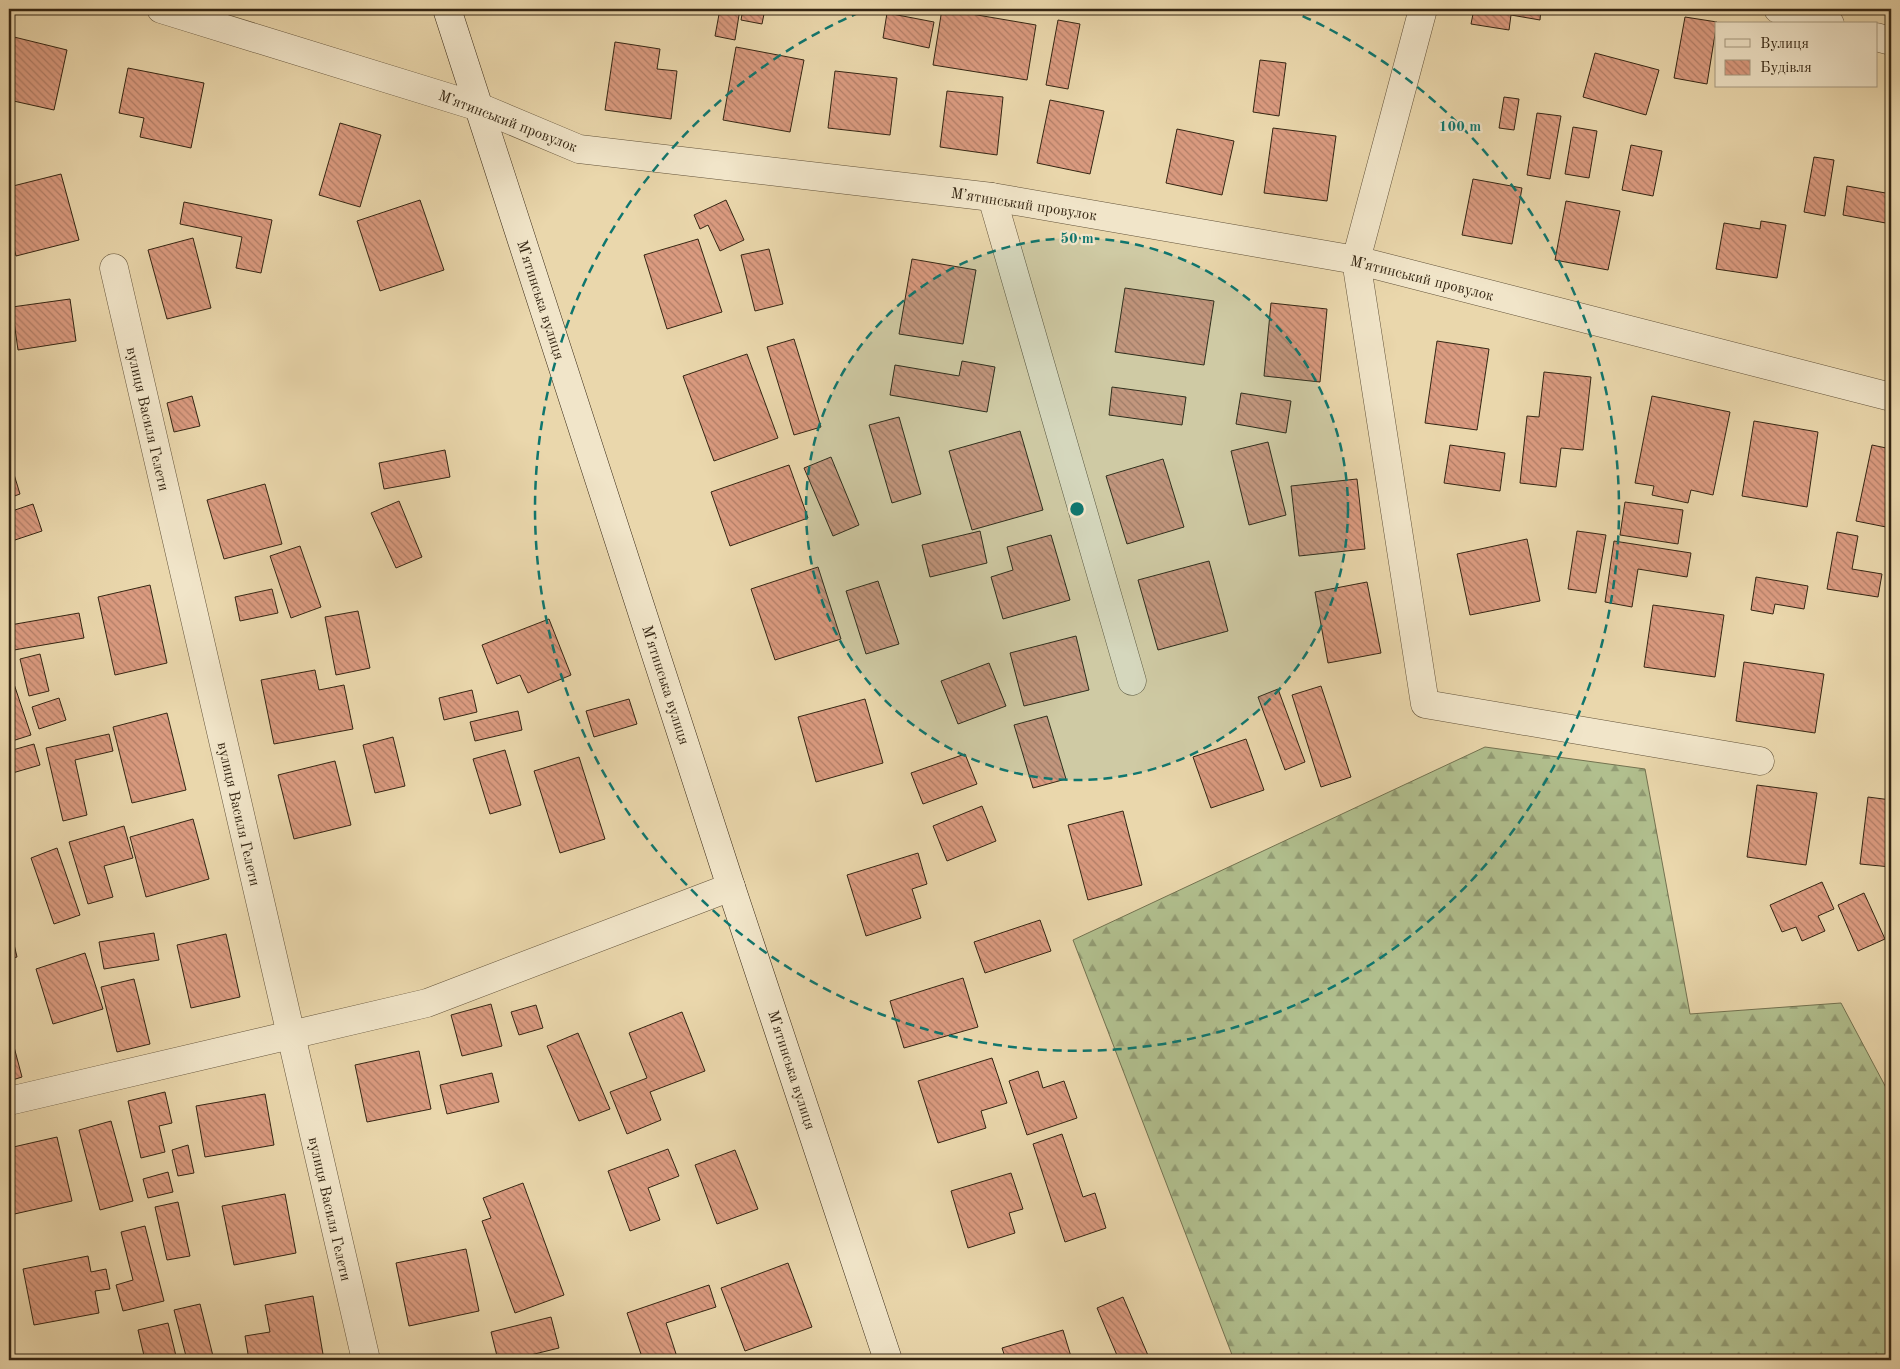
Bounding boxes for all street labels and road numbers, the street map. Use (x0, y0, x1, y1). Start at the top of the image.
street label: Мʼятинський провулок (436, 89, 579, 156)
street label: Мʼятинський провулок (950, 187, 1098, 225)
street label: Мʼятинська вулиця (513, 239, 566, 362)
street label: Мʼятинський провулок (1348, 254, 1496, 305)
street label: вулиця Василя Гелети (123, 346, 170, 493)
street label: Мʼятинська вулиця (638, 624, 691, 747)
street label: вулиця Василя Гелети (214, 741, 261, 888)
street label: Мʼятинська вулиця (764, 1009, 817, 1132)
street label: вулиця Василя Гелети (305, 1136, 352, 1283)

